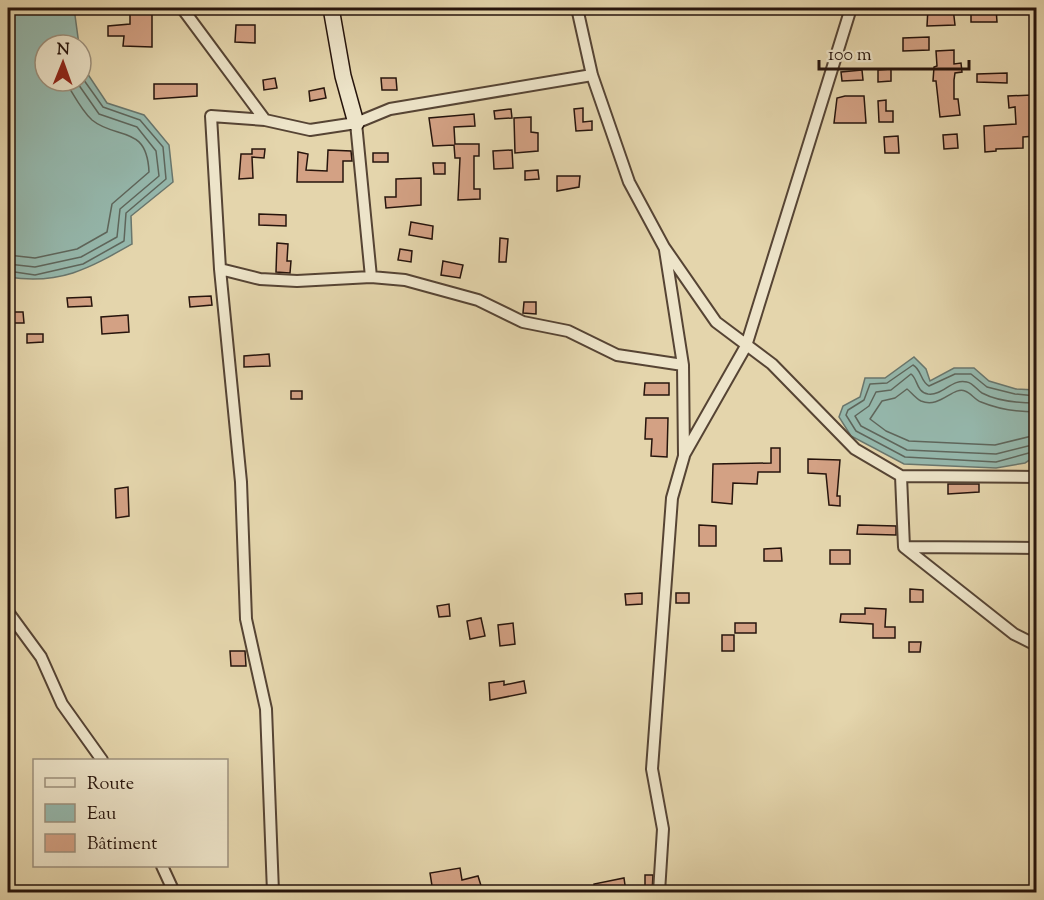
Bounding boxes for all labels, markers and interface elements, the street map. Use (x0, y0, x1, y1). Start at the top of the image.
north arrow (33, 33, 93, 93)
scale bar (819, 33, 969, 71)
text: N (57, 39, 70, 62)
text: 100 m (828, 43, 872, 69)
legend (33, 759, 228, 867)
text: Route (87, 772, 134, 798)
text: Eau (87, 802, 116, 828)
text: Bâtiment (87, 832, 157, 858)

